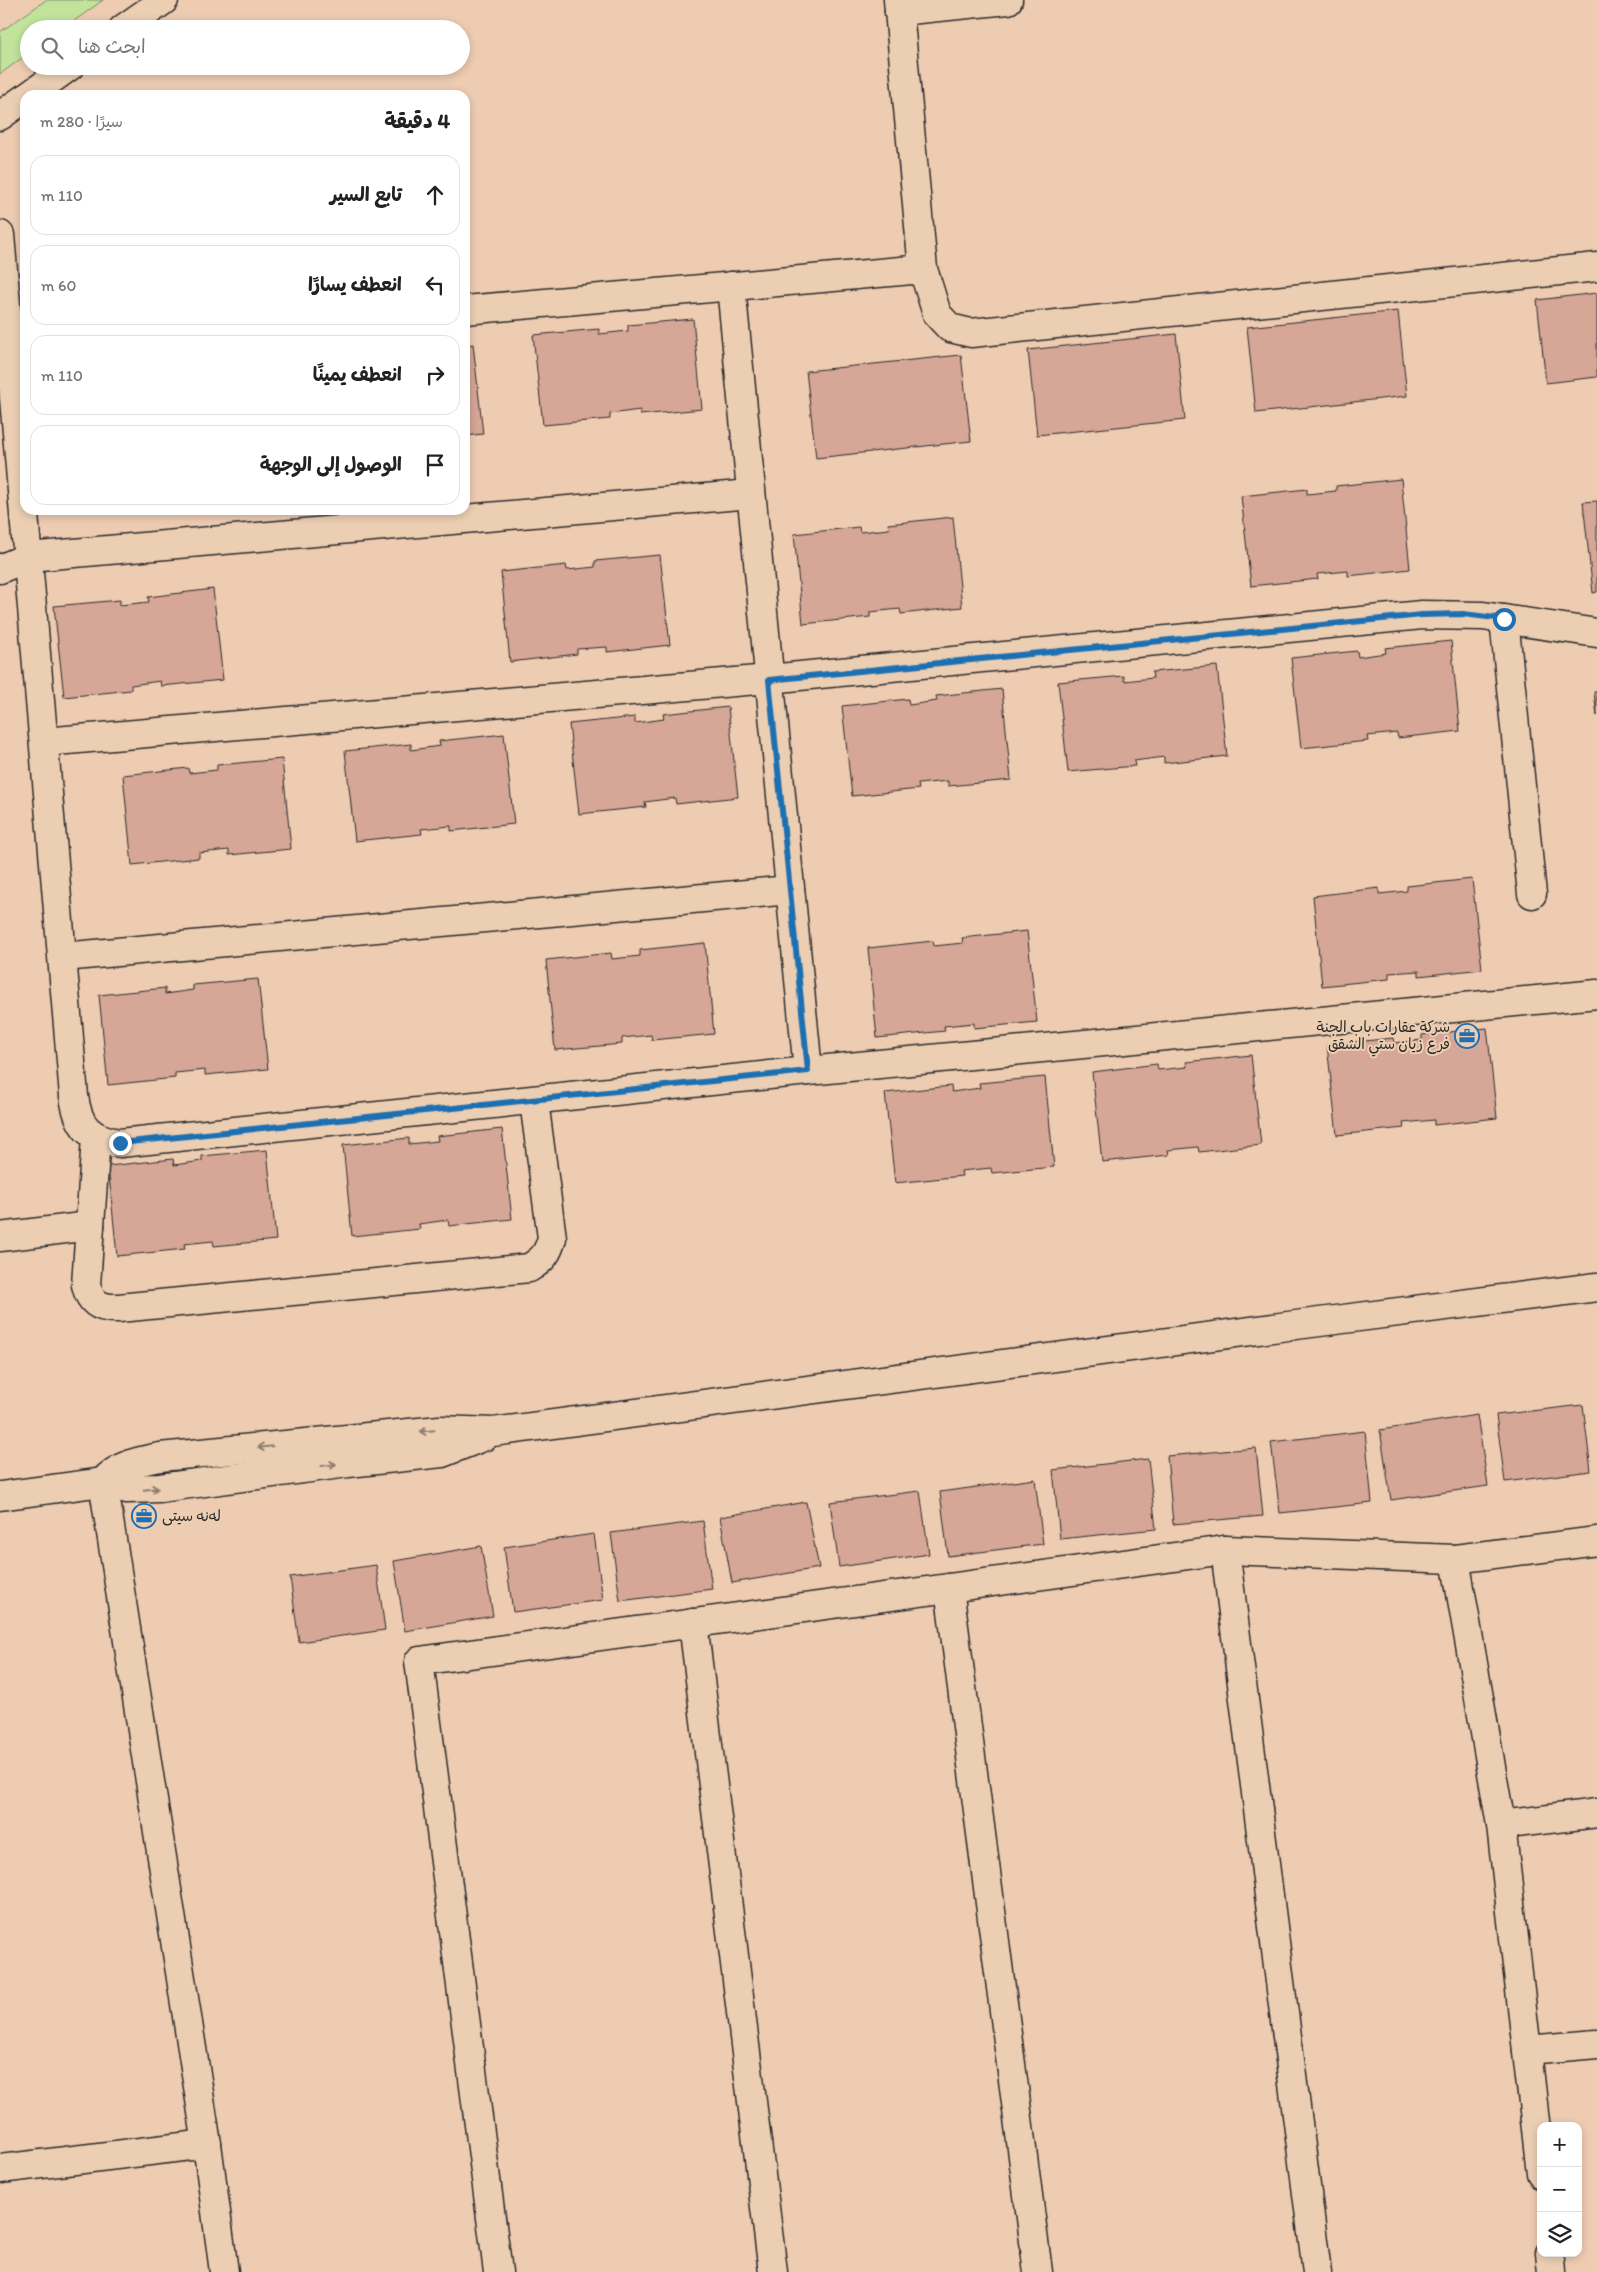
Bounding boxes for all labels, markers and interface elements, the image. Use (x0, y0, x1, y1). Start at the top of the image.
search box (20, 20, 470, 75)
icon: search (38, 34, 66, 62)
text: ابحث هنا (78, 35, 146, 58)
text: 4 دقيقة (384, 108, 450, 133)
text: سيرًا · 280 m (40, 112, 123, 131)
icon: ahead (421, 181, 449, 209)
text: تابع السير (330, 183, 402, 206)
text: 110 m (41, 186, 83, 205)
icon: left (421, 271, 449, 299)
text: انعطف يسارًا (308, 273, 402, 296)
text: 60 m (41, 276, 76, 295)
icon: right (421, 361, 449, 389)
text: انعطف يمينًا (313, 363, 402, 386)
text: 110 m (41, 366, 83, 385)
icon: arrive (421, 451, 449, 479)
text: الوصول إلى الوجهة (260, 453, 402, 476)
route start (1493, 608, 1516, 631)
place label: شرکة عقارات باب الجنة فرع زیان ستي الشقق (1316, 1018, 1450, 1057)
office icon: شرکة عقارات باب الجنة فرع زیان ستي الشقق (1454, 1023, 1480, 1049)
route end (109, 1132, 132, 1155)
one-way arrow (419, 1426, 435, 1436)
one-way arrow (258, 1442, 274, 1452)
one-way arrow (321, 1460, 337, 1470)
one-way arrow (142, 1484, 158, 1494)
office icon: لەنە سیتی (131, 1503, 157, 1529)
place label: لەنە سیتی (162, 1507, 221, 1526)
map controls (1537, 2122, 1582, 2257)
button: + (1537, 2122, 1582, 2167)
button: − (1537, 2167, 1582, 2212)
button: layers (1537, 2212, 1582, 2257)

